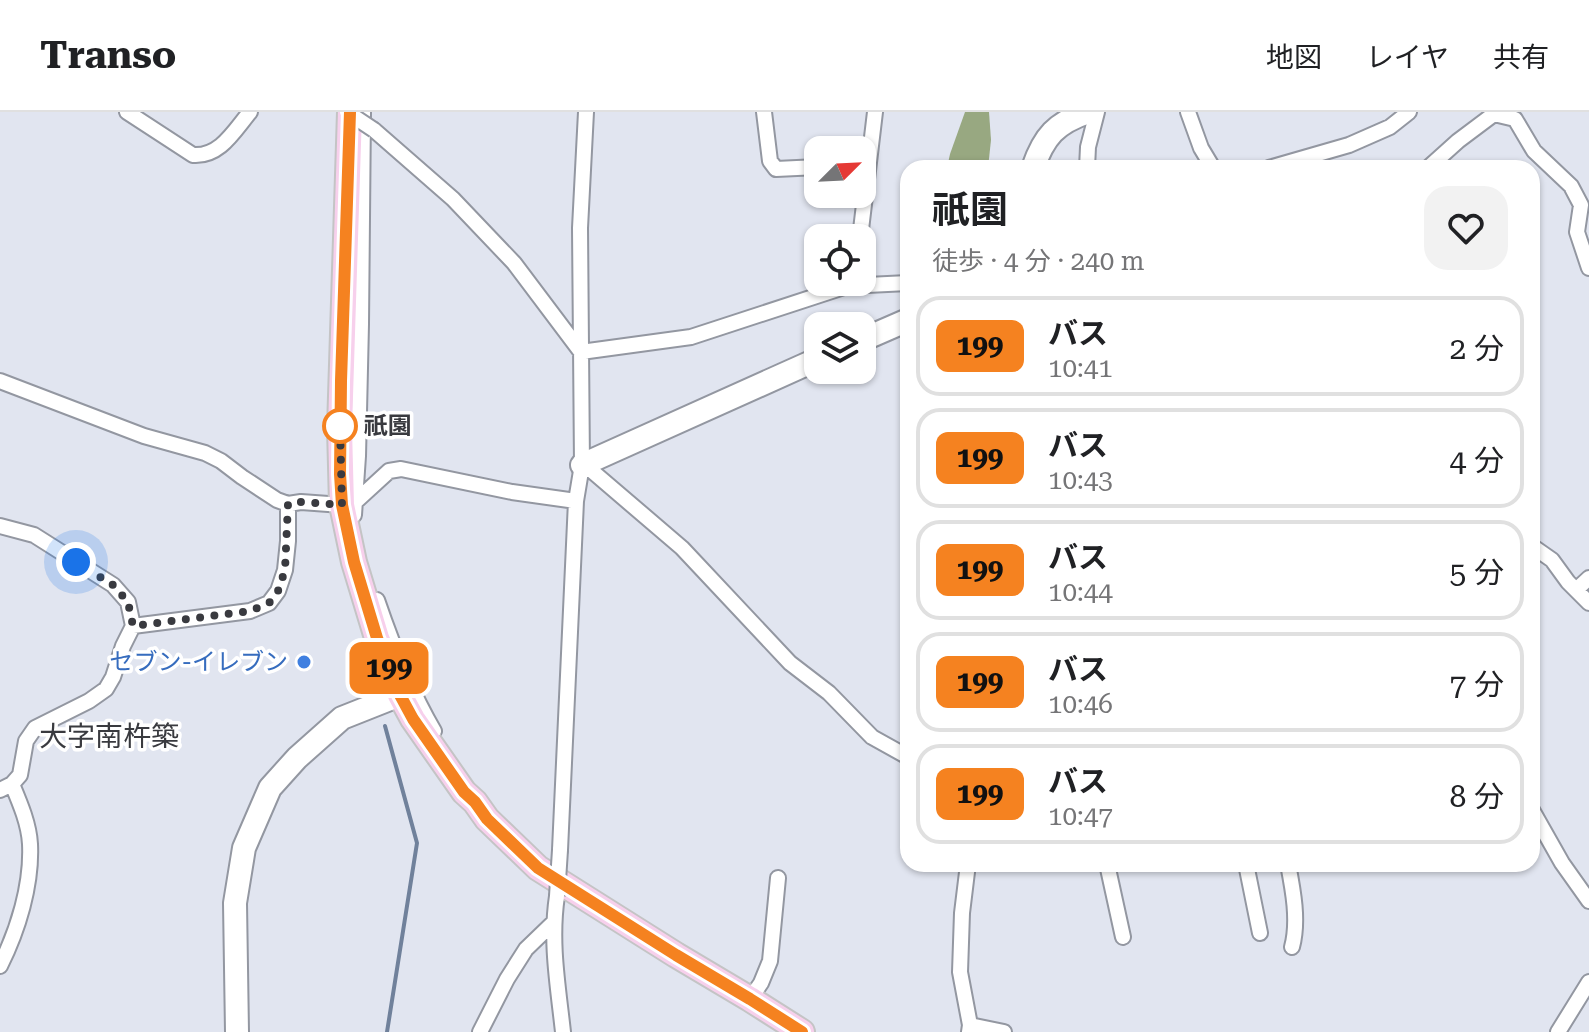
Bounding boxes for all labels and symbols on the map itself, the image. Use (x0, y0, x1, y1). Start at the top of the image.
north arrow (804, 136, 876, 208)
marker: 祇園 (323, 409, 357, 443)
place label: 祇園 (364, 412, 412, 440)
your location (56, 542, 96, 582)
line badge: 199 (343, 642, 435, 694)
place label: セブン-イレブン (109, 648, 288, 676)
marker: セブン-イレブン (295, 653, 313, 671)
district label: 大字南杵築 (39, 720, 179, 753)

